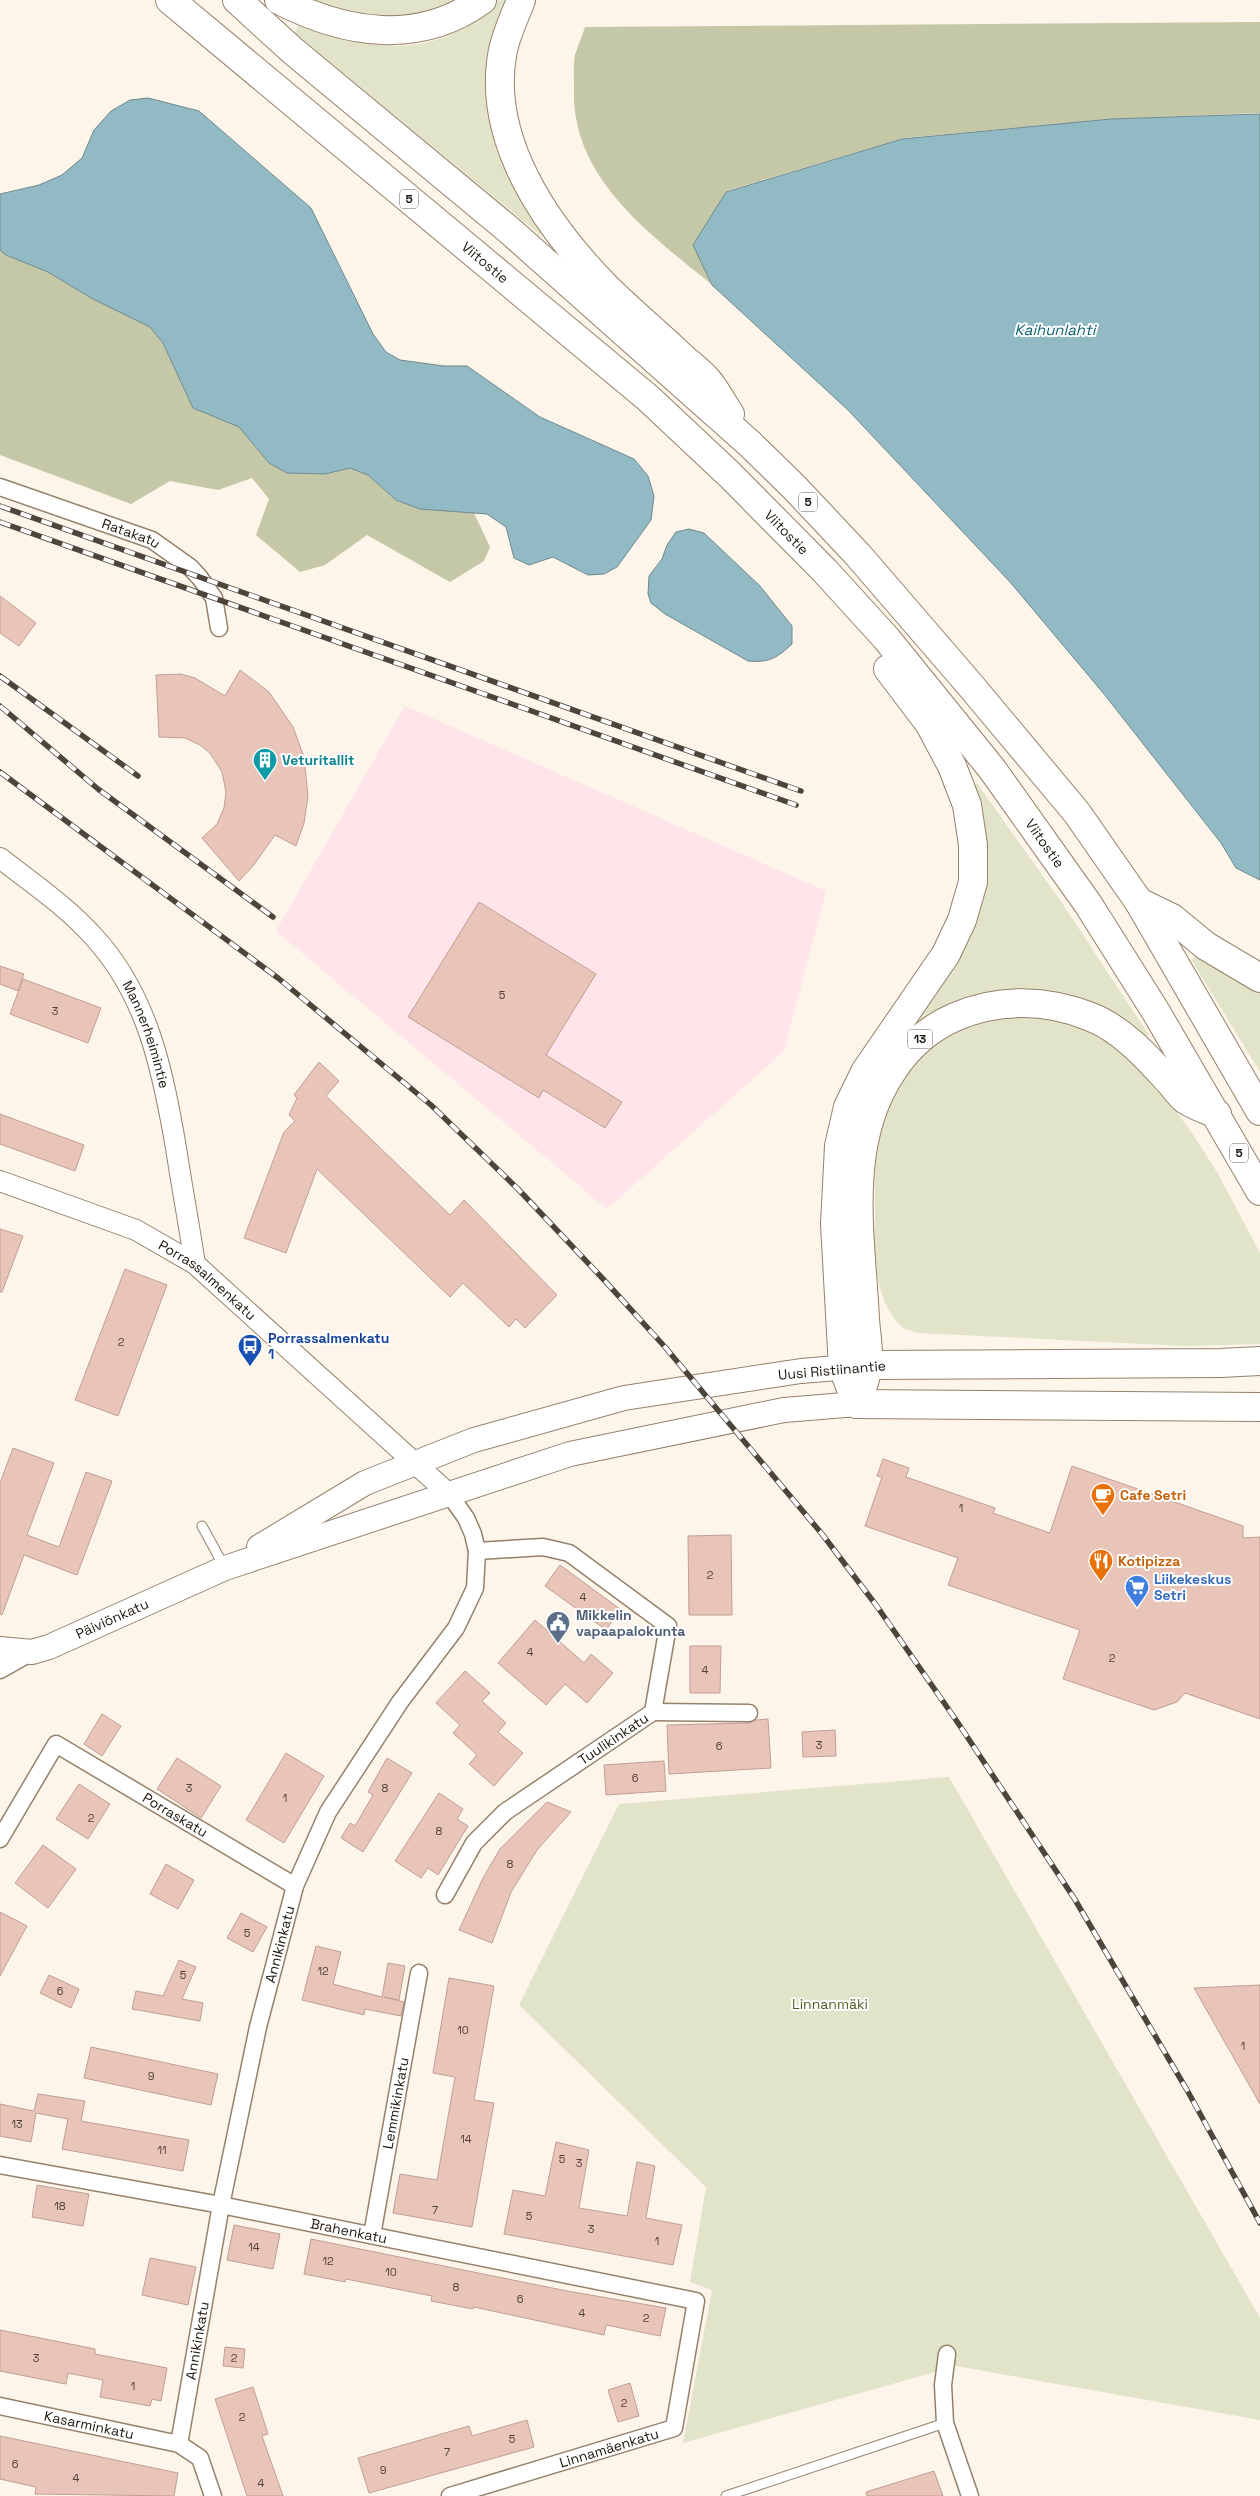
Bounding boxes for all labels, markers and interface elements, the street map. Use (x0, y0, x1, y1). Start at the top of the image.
road number: 5 (400, 190, 418, 208)
street label: Viitostie (458, 238, 512, 287)
water label: Kaihunlahti (1015, 320, 1098, 339)
road number: 5 (799, 492, 817, 512)
street label: Viitostie (761, 506, 813, 558)
street label: Ratakatu (100, 514, 164, 552)
building icon: Veturitallit (252, 747, 278, 781)
place label: Veturitallit (282, 751, 354, 769)
street label: Viitostie (1021, 815, 1068, 871)
street label: Mannerheimintie (119, 977, 173, 1090)
house number: 5 (499, 988, 506, 1002)
house number: 3 (52, 1004, 59, 1018)
road number: 13 (908, 1030, 932, 1048)
road number: 5 (1230, 1144, 1248, 1162)
street label: Porrassalmenkatu (155, 1236, 260, 1324)
place label: Porrassalmenkatu 1 (268, 1329, 389, 1363)
bus stop icon: Porrassalmenkatu 1 (237, 1333, 263, 1367)
house number: 2 (118, 1335, 125, 1349)
street label: Uusi Ristiinantie (777, 1356, 887, 1384)
cafe icon: Cafe Setri (1090, 1482, 1116, 1516)
place label: Cafe Setri (1120, 1486, 1186, 1504)
house number: 1 (959, 1501, 963, 1515)
restaurant icon: Kotipizza (1088, 1548, 1114, 1582)
place label: Kotipizza (1118, 1552, 1180, 1570)
house number: 2 (707, 1568, 714, 1582)
place label: Liikekeskus Setri (1154, 1570, 1231, 1604)
supermarket icon: Liikekeskus Setri (1124, 1574, 1150, 1608)
house number: 4 (580, 1590, 587, 1604)
street label: Päiviönkatu (73, 1595, 151, 1643)
place label: Mikkelin vapaapalokunta (576, 1606, 685, 1640)
public building icon: Mikkelin vapaapalokunta (545, 1610, 571, 1644)
house number: 4 (527, 1645, 534, 1659)
house number: 2 (1109, 1651, 1116, 1665)
house number: 4 (702, 1663, 709, 1677)
street label: Tuulikinkatu (575, 1709, 652, 1769)
house number: 3 (816, 1738, 823, 1752)
house number: 6 (716, 1739, 723, 1753)
house number: 6 (632, 1771, 639, 1785)
house number: 3 (186, 1781, 193, 1795)
house number: 8 (382, 1781, 389, 1795)
street label: Porraskatu (139, 1789, 211, 1841)
house number: 1 (283, 1791, 287, 1805)
house number: 2 (88, 1811, 95, 1825)
house number: 8 (436, 1824, 443, 1838)
house number: 8 (507, 1857, 514, 1871)
street label: Annikinkatu (261, 1904, 298, 1985)
house number: 5 (244, 1926, 251, 1940)
house number: 12 (317, 1964, 329, 1978)
house number: 5 (180, 1968, 187, 1982)
house number: 6 (57, 1984, 64, 1998)
park label: Linnanmäki (792, 1995, 868, 2013)
house number: 10 (457, 2023, 469, 2037)
house number: 1 (1241, 2039, 1245, 2053)
street label: Lemmikinkatu (379, 2056, 413, 2150)
house number: 9 (148, 2069, 155, 2083)
house number: 13 (11, 2117, 23, 2131)
house number: 14 (460, 2132, 472, 2146)
house number: 11 (157, 2143, 167, 2157)
house number: 5 (559, 2152, 566, 2166)
house number: 3 (576, 2156, 583, 2170)
house number: 18 (54, 2199, 66, 2213)
house number: 7 (432, 2203, 438, 2217)
house number: 5 (526, 2209, 533, 2223)
street label: Brahenkatu (309, 2214, 389, 2247)
house number: 3 (588, 2222, 595, 2236)
house number: 1 (655, 2234, 659, 2248)
house number: 14 (248, 2240, 260, 2254)
house number: 12 (322, 2254, 334, 2268)
house number: 10 (385, 2265, 397, 2279)
house number: 8 (453, 2280, 460, 2294)
house number: 6 (517, 2292, 524, 2306)
street label: Annikinkatu (181, 2300, 213, 2381)
house number: 4 (579, 2306, 586, 2320)
house number: 2 (643, 2311, 650, 2325)
house number: 3 (33, 2351, 40, 2365)
house number: 2 (231, 2351, 238, 2365)
house number: 1 (131, 2379, 135, 2393)
house number: 2 (621, 2396, 628, 2410)
street label: Kasarminkatu (42, 2407, 136, 2443)
house number: 2 (239, 2410, 246, 2424)
street label: Linnamäenkatu (557, 2424, 661, 2472)
house number: 5 (509, 2432, 516, 2446)
house number: 7 (444, 2445, 450, 2459)
house number: 6 (12, 2457, 19, 2471)
house number: 9 (380, 2463, 387, 2477)
house number: 4 (73, 2471, 80, 2485)
house number: 4 (258, 2476, 265, 2490)

